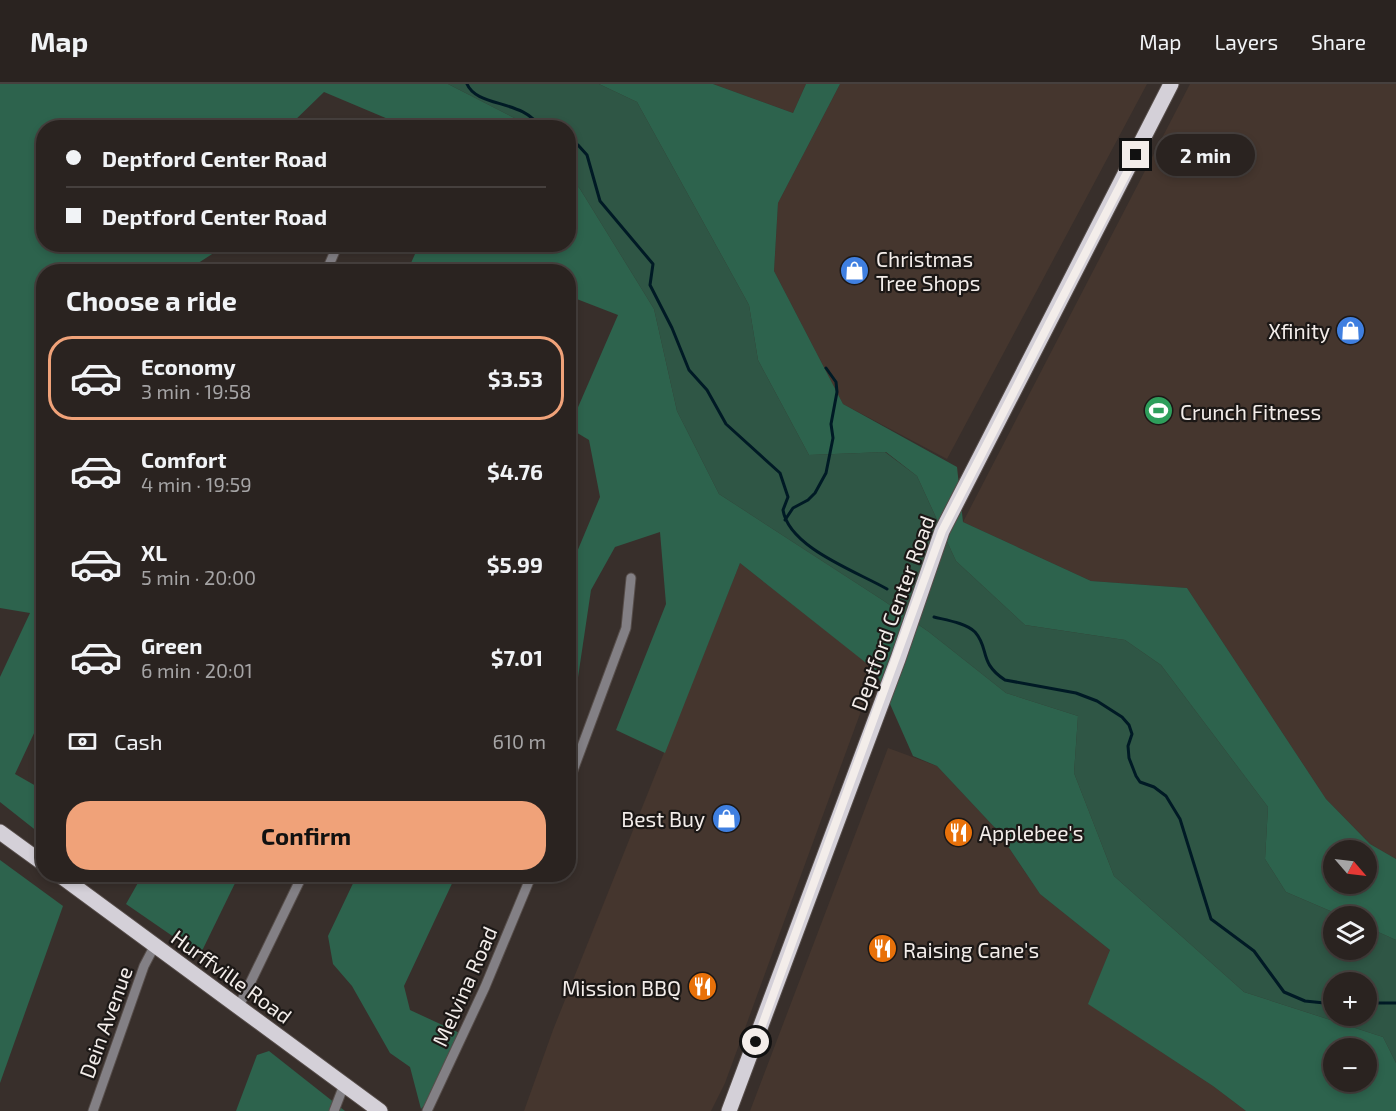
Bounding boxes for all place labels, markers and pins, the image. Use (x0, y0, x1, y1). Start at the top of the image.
place label: Christmas Tree Shops (876, 246, 980, 295)
shop icon: Christmas Tree Shops (839, 254, 871, 286)
shop icon: Xfinity (1335, 314, 1367, 346)
place label: Xfinity (1268, 318, 1330, 343)
sports icon: Crunch Fitness (1143, 395, 1175, 427)
place label: Crunch Fitness (1180, 399, 1321, 424)
shop icon: Best Buy (710, 802, 742, 834)
place label: Best Buy (621, 806, 705, 831)
restaurant icon: Applebee's (942, 816, 974, 848)
place label: Applebee's (979, 820, 1083, 845)
restaurant icon: Raising Cane's (866, 933, 898, 965)
place label: Raising Cane's (903, 937, 1039, 962)
restaurant icon: Mission BBQ (686, 971, 718, 1003)
place label: Mission BBQ (562, 975, 681, 1001)

